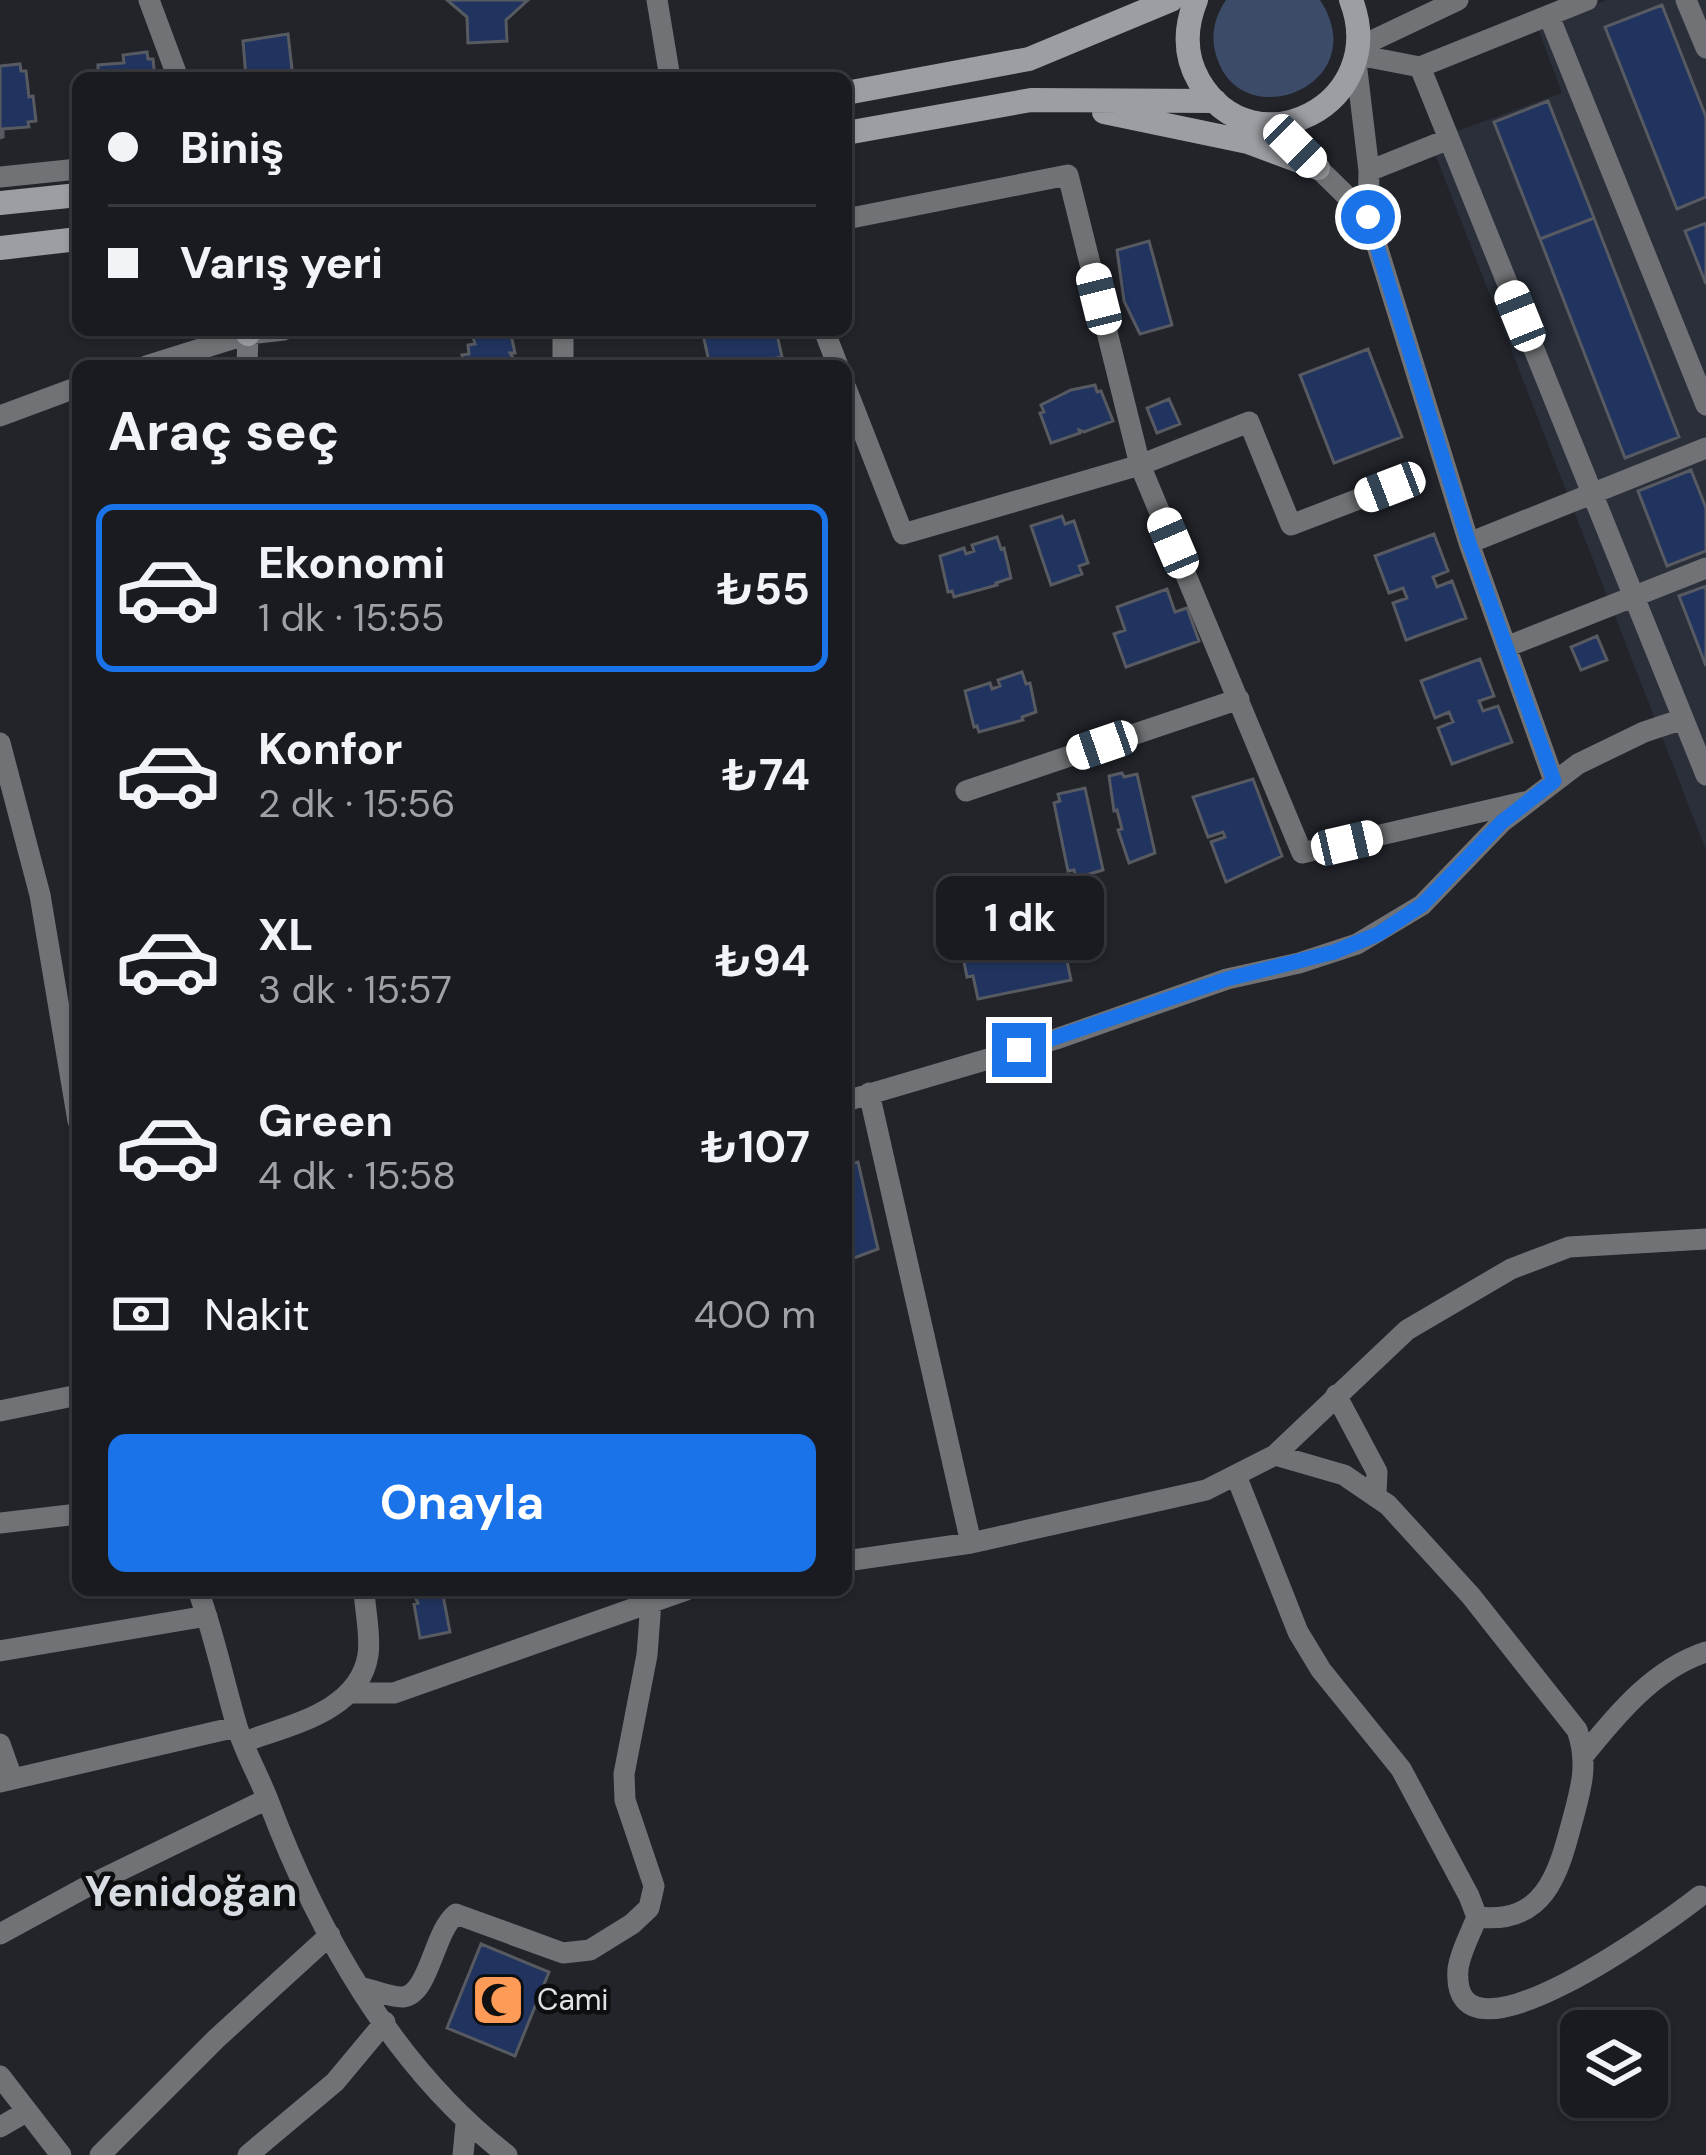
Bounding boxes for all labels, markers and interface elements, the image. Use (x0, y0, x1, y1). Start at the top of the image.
car (1257, 108, 1333, 184)
text: Biniş (180, 118, 284, 177)
route start (1341, 190, 1395, 244)
text: Varış yeri (180, 233, 383, 292)
car (1073, 260, 1125, 338)
car (1490, 276, 1550, 356)
text: Araç seç (108, 396, 340, 467)
car (1350, 457, 1430, 517)
car (1142, 503, 1204, 583)
text: Ekonomi (258, 533, 445, 592)
icon: car (114, 534, 222, 642)
text: ₺55 (717, 559, 810, 618)
text: 1 dk · 15:55 (258, 592, 445, 643)
car (1062, 716, 1142, 774)
text: Konfor (258, 719, 402, 778)
icon: car (114, 720, 222, 828)
text: ₺74 (722, 745, 810, 804)
text: 2 dk · 15:56 (258, 778, 456, 829)
car (1308, 817, 1386, 869)
callout: 1 dk (935, 876, 1103, 960)
text: 1 dk (984, 892, 1056, 943)
text: XL (258, 905, 313, 964)
icon: car (114, 906, 222, 1014)
text: ₺94 (715, 931, 810, 990)
text: 3 dk · 15:57 (258, 964, 452, 1015)
route end (992, 1023, 1046, 1077)
text: Green (258, 1091, 393, 1150)
icon: car (114, 1092, 222, 1200)
text: ₺107 (701, 1117, 810, 1176)
text: 4 dk · 15:58 (258, 1150, 456, 1201)
icon: cash (108, 1281, 174, 1347)
text: Nakit (204, 1285, 310, 1344)
text: 400 m (694, 1289, 816, 1340)
button: Onayla (108, 1434, 816, 1572)
district label: Yenidoğan (85, 1864, 297, 1919)
mosque icon: Cami (470, 1972, 526, 2028)
place label: Cami (537, 1980, 608, 2019)
map controls (1560, 2010, 1668, 2118)
button: layers (1560, 2010, 1668, 2118)

